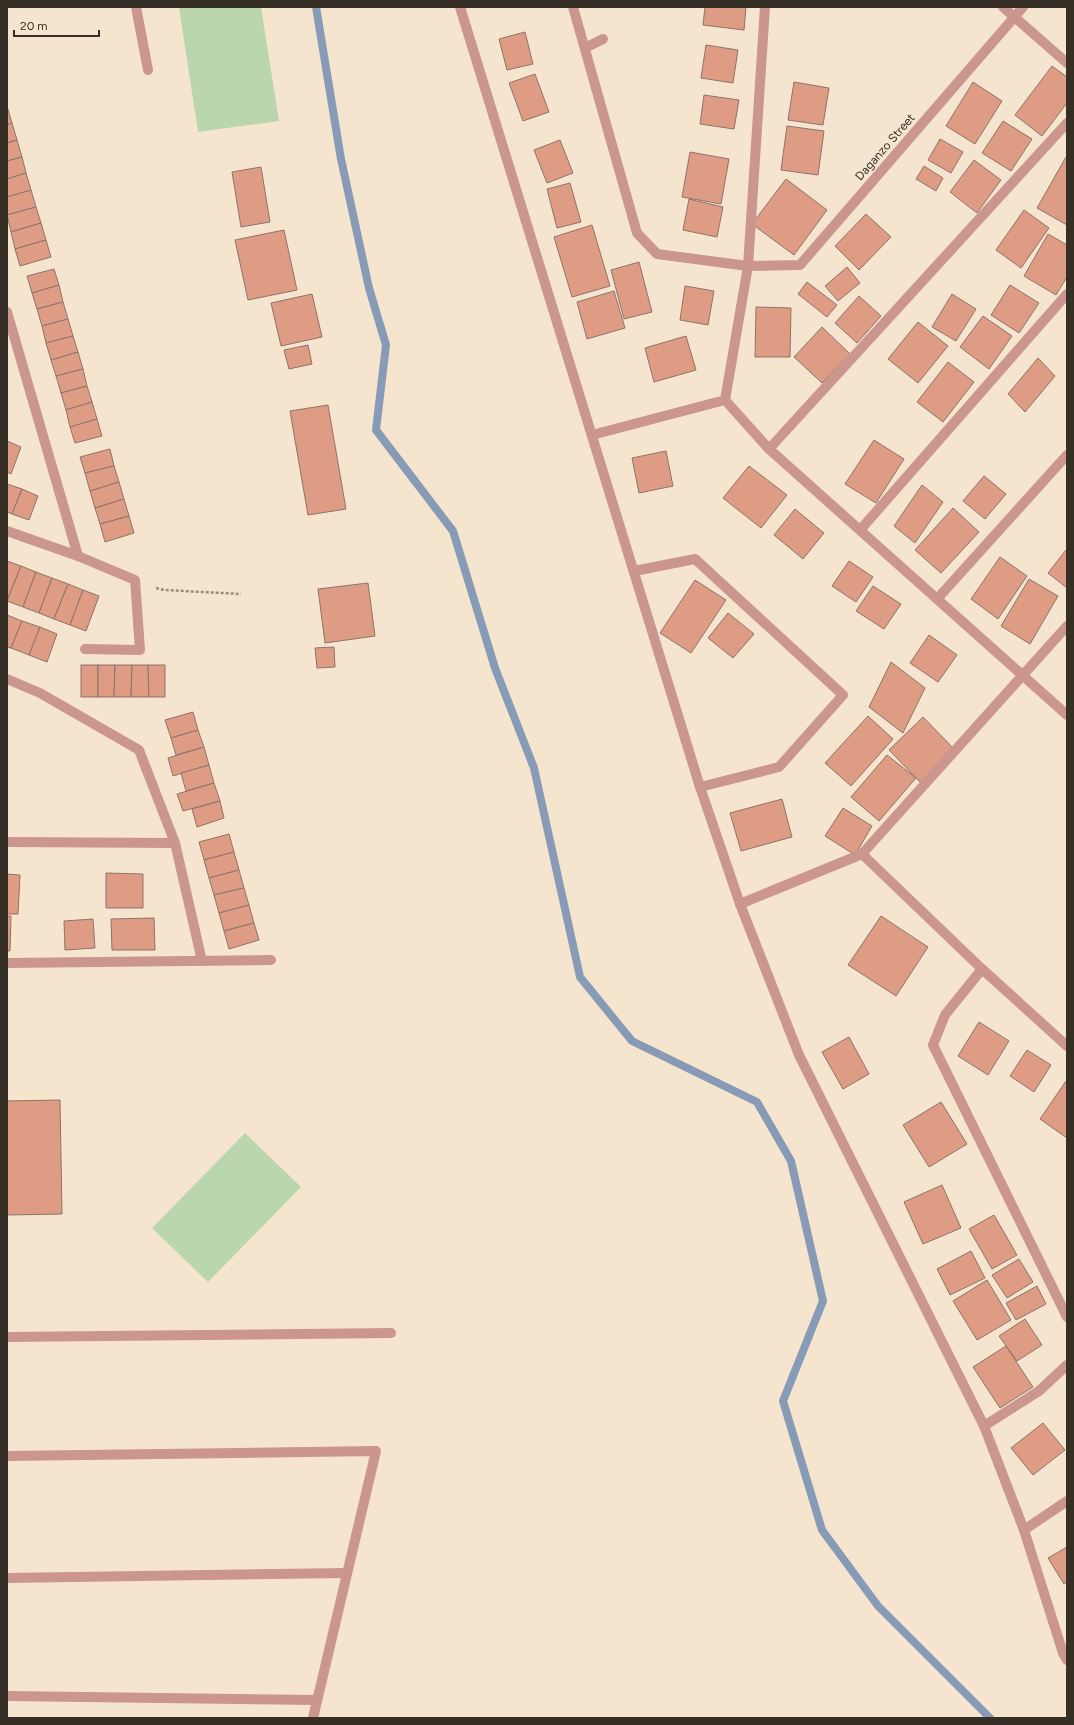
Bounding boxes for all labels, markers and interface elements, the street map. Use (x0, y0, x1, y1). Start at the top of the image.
scale bar (14, 12, 99, 38)
text: 20 m (20, 19, 48, 33)
street label: Daganzo Street (852, 110, 918, 183)

